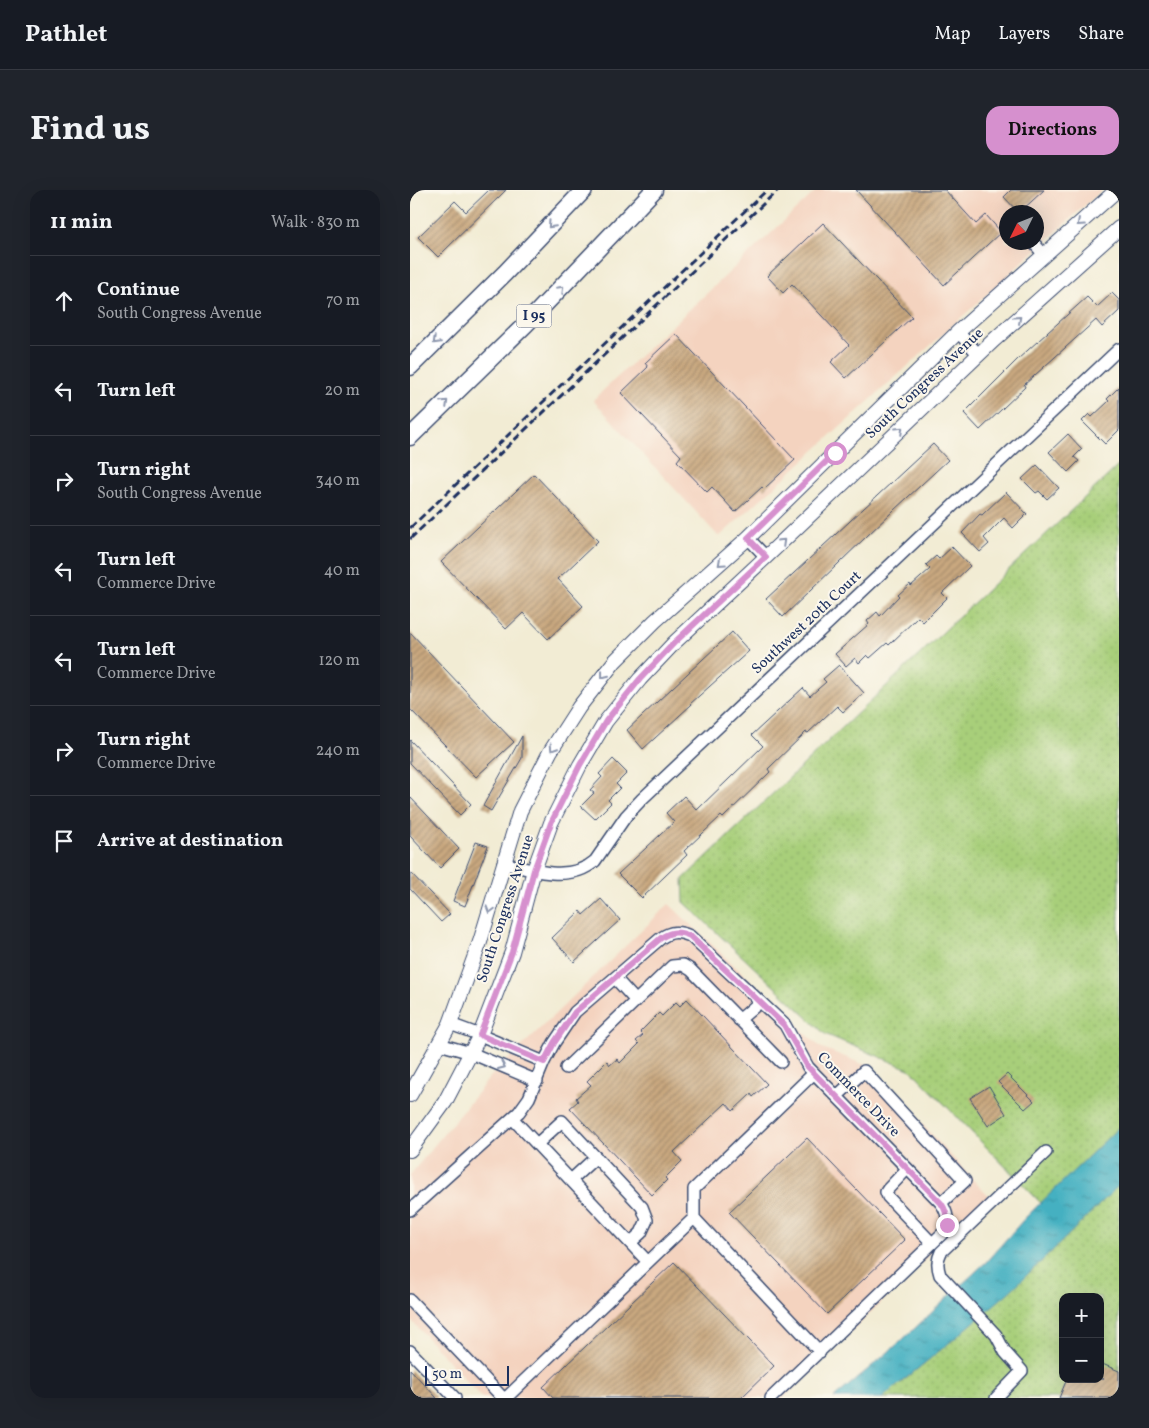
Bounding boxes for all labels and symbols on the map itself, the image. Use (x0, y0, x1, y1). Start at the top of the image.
north arrow (999, 205, 1044, 250)
one-way arrow (1077, 217, 1086, 226)
one-way arrow (548, 220, 557, 229)
one-way arrow (555, 285, 564, 294)
road number: I 95 (516, 304, 552, 328)
one-way arrow (1013, 316, 1022, 325)
street label: South Congress Avenue (861, 324, 989, 444)
one-way arrow (433, 335, 442, 344)
one-way arrow (440, 400, 449, 409)
one-way arrow (894, 427, 903, 436)
route start (824, 442, 847, 465)
one-way arrow (776, 539, 785, 548)
one-way arrow (717, 557, 726, 566)
street label: Southwest 20th Court (747, 566, 867, 680)
one-way arrow (601, 669, 609, 678)
one-way arrow (549, 742, 559, 751)
street label: South Congress Avenue (472, 832, 540, 986)
one-way arrow (485, 905, 495, 914)
street label: Commerce Drive (812, 1048, 904, 1142)
one-way arrow (497, 1060, 506, 1070)
route end (936, 1214, 959, 1237)
scale bar (425, 1363, 509, 1386)

